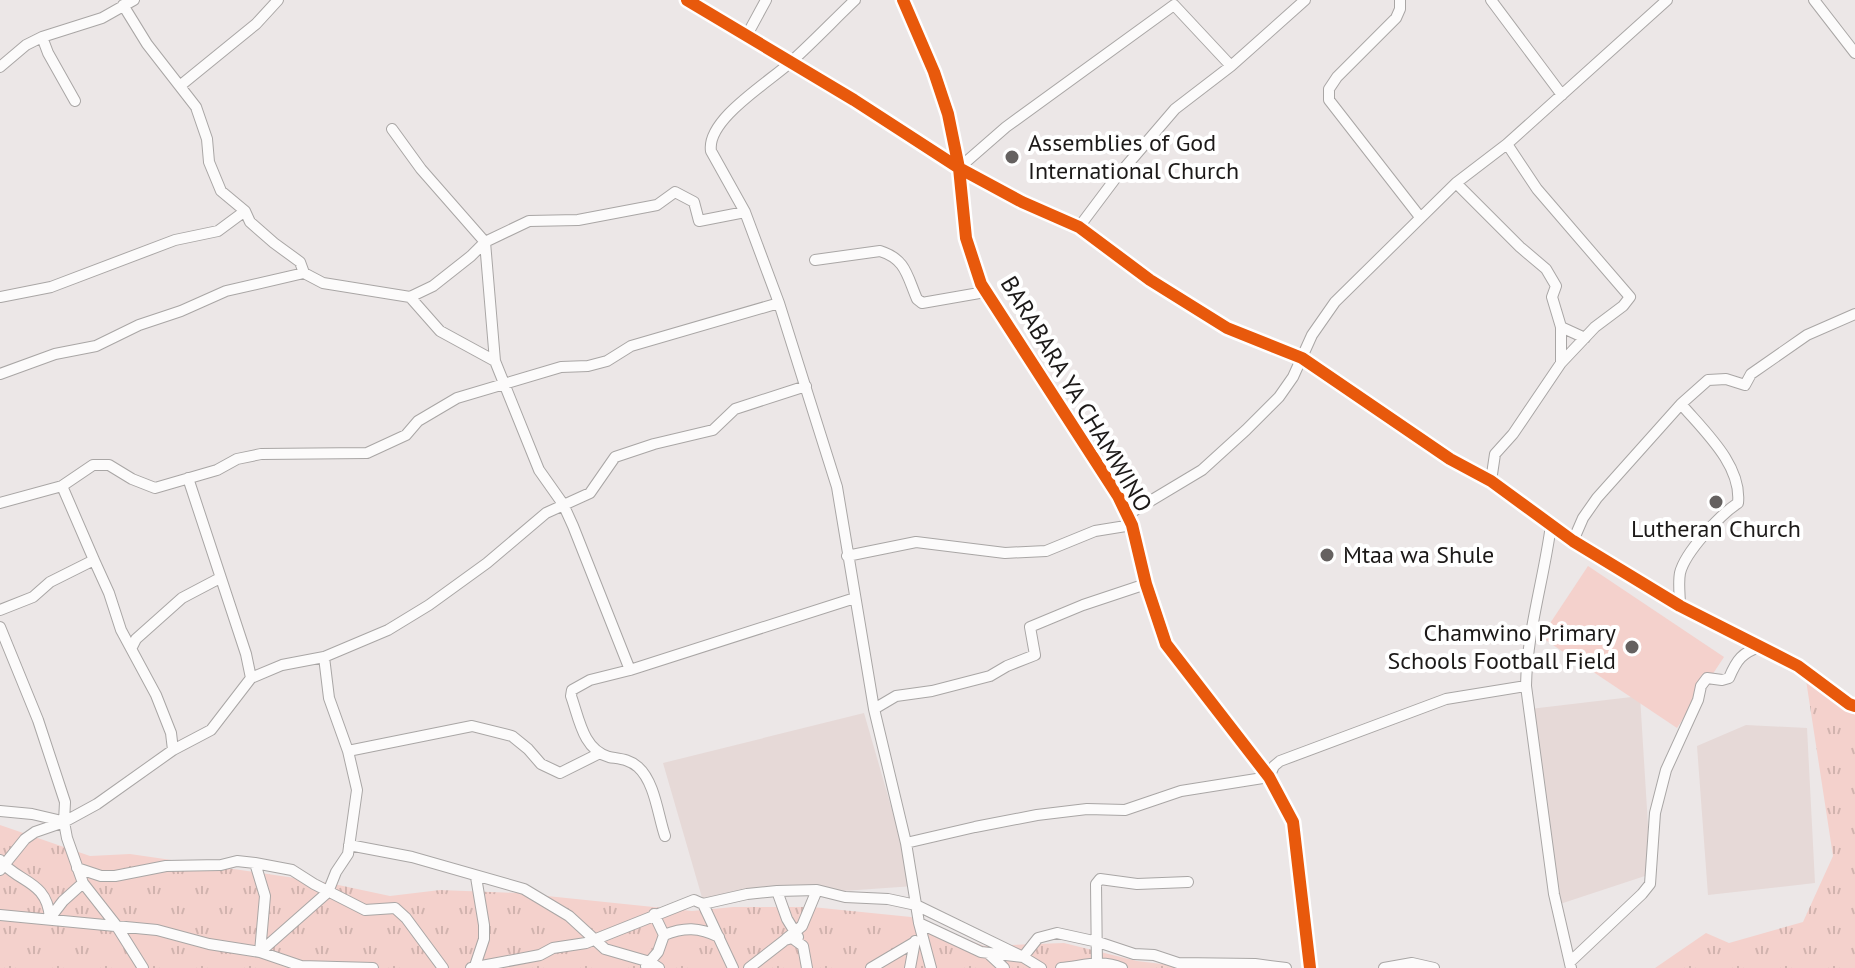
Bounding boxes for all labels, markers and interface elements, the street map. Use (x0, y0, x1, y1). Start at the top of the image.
place label: Assemblies of God International Church (1028, 127, 1239, 186)
marker: Assemblies of God International Church (1003, 148, 1021, 166)
street label: BARABARA YA CHAMWINO (994, 270, 1159, 517)
marker: Lutheran Church (1707, 493, 1725, 511)
place label: Lutheran Church (1631, 513, 1801, 544)
place label: Mtaa wa Shule (1343, 539, 1494, 570)
marker: Mtaa wa Shule (1318, 546, 1336, 564)
place label: Chamwino Primary Schools Football Field (1388, 617, 1616, 676)
marker: Chamwino Primary Schools Football Field (1623, 638, 1641, 656)

